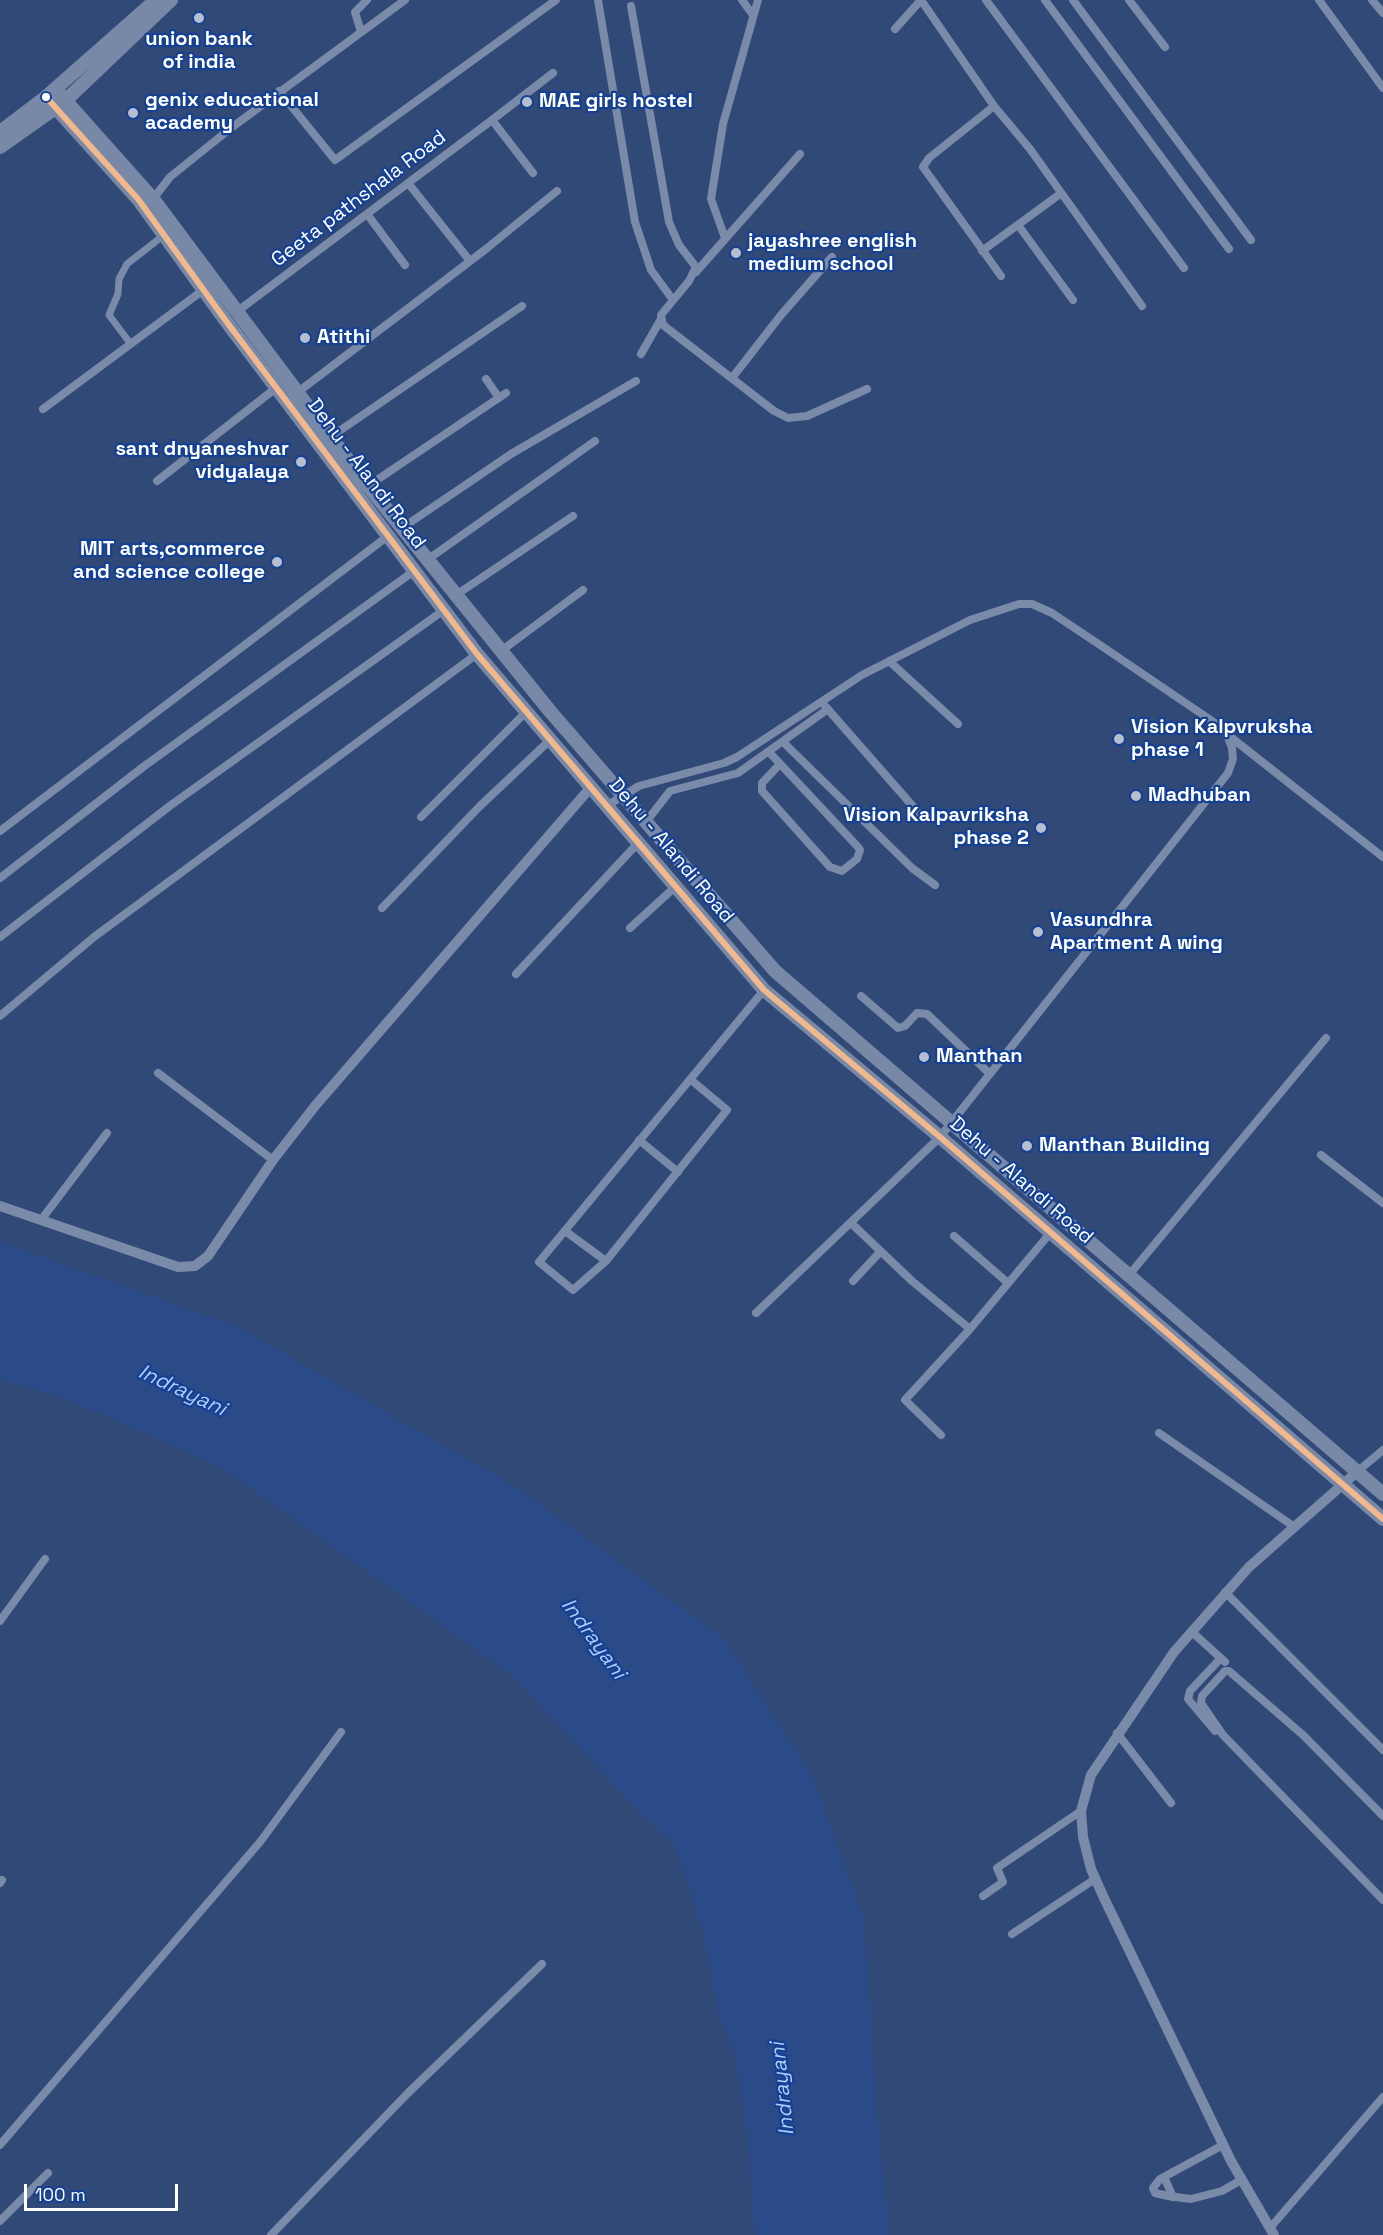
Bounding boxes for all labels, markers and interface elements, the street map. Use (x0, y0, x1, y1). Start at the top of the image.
marker: union bank of india (192, 11, 206, 25)
place label: union bank of india (145, 28, 253, 75)
place label: genix educational academy (145, 89, 319, 136)
place label: MAE girls hostel (539, 90, 693, 114)
unlabelled marker (40, 91, 52, 103)
marker: MAE girls hostel (520, 95, 534, 109)
marker: genix educational academy (126, 106, 140, 120)
street label: Geeta pathshala Road (267, 126, 451, 272)
place label: jayashree english medium school (748, 230, 917, 277)
marker: jayashree english medium school (729, 246, 743, 260)
place label: Atithi (317, 326, 370, 350)
marker: Atithi (298, 331, 312, 345)
street label: Dehu - Alandi Road (302, 394, 430, 554)
place label: sant dnyaneshvar vidyalaya (115, 438, 289, 485)
marker: sant dnyaneshvar vidyalaya (294, 455, 308, 469)
place label: MIT arts,commerce and science college (73, 538, 265, 585)
marker: MIT arts,commerce and science college (270, 555, 284, 569)
place label: Vision Kalpvruksha phase 1 (1131, 716, 1313, 763)
marker: Vision Kalpvruksha phase 1 (1112, 732, 1126, 746)
street label: Dehu - Alandi Road (603, 774, 739, 928)
place label: Madhuban (1148, 784, 1251, 808)
marker: Madhuban (1129, 789, 1143, 803)
place label: Vision Kalpavriksha phase 2 (843, 804, 1029, 851)
marker: Vision Kalpavriksha phase 2 (1034, 821, 1048, 835)
place label: Vasundhra Apartment A wing (1050, 909, 1223, 956)
marker: Vasundhra Apartment A wing (1031, 925, 1045, 939)
place label: Manthan (936, 1045, 1023, 1069)
marker: Manthan (917, 1050, 931, 1064)
street label: Dehu - Alandi Road (944, 1112, 1098, 1250)
place label: Manthan Building (1039, 1134, 1210, 1158)
marker: Manthan Building (1020, 1139, 1034, 1153)
water label: Indrayani (134, 1360, 230, 1422)
water label: Indrayani (555, 1594, 631, 1684)
water label: Indrayani (766, 2041, 800, 2137)
scale bar (27, 2172, 182, 2210)
text: 100 m (35, 2183, 86, 2206)

